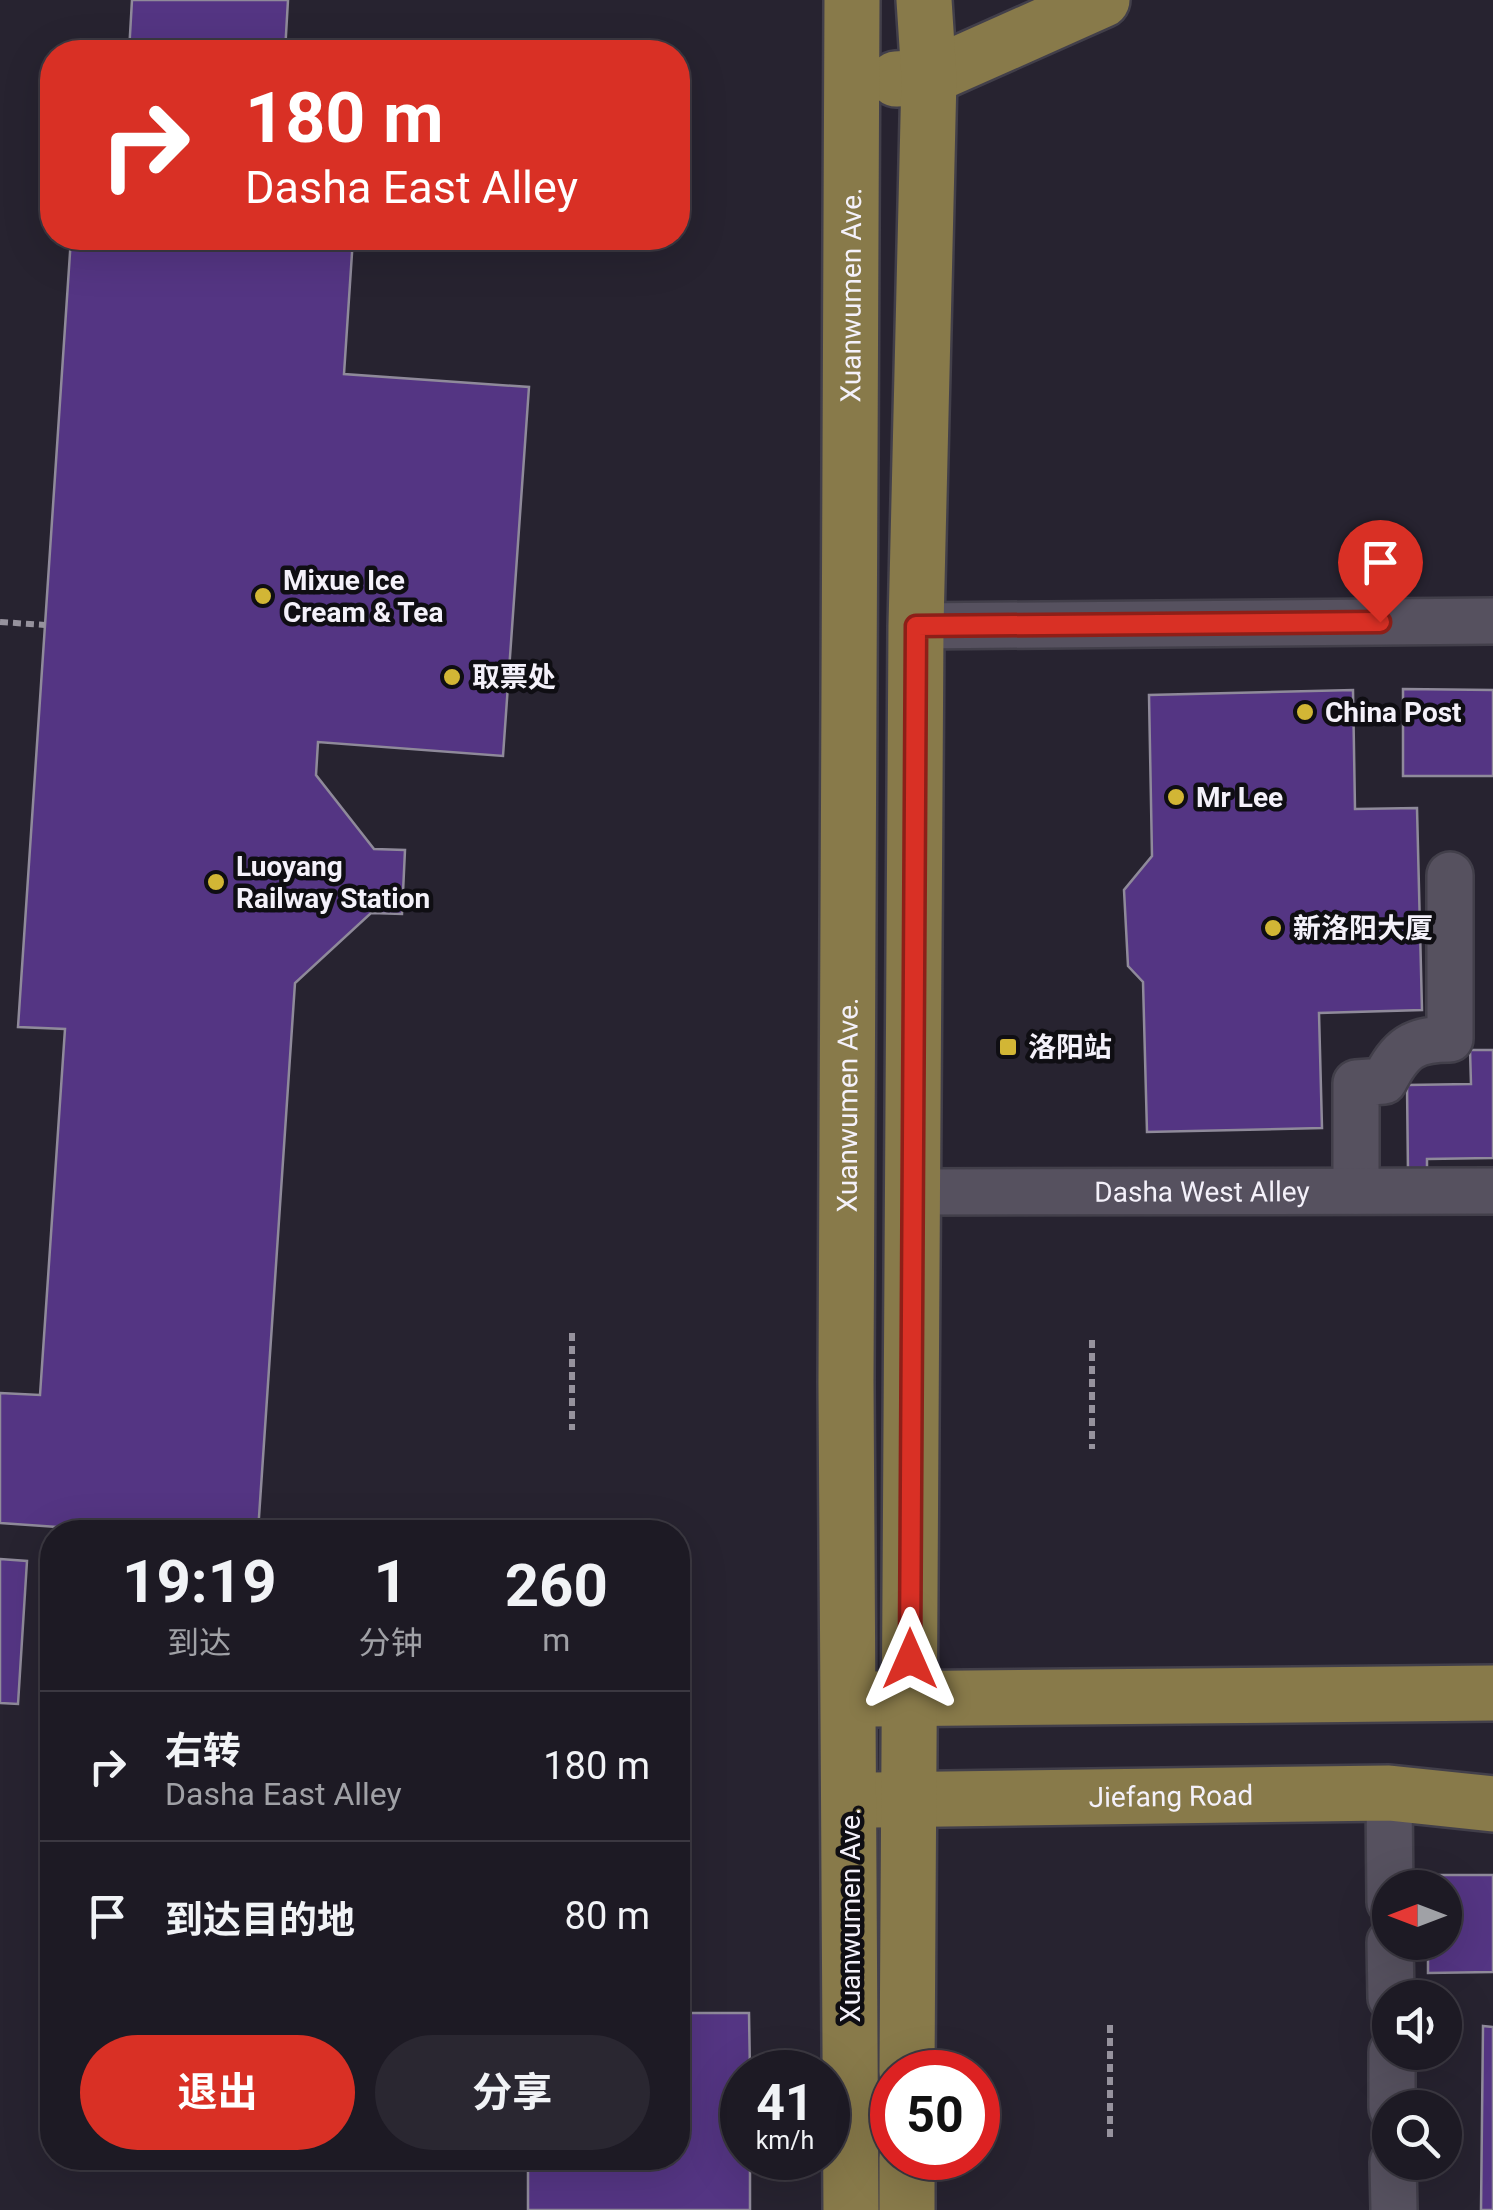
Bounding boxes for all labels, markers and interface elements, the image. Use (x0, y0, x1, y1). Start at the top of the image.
text: 180 m (245, 77, 444, 159)
icon: right (80, 80, 210, 210)
text: Dasha East Alley (245, 161, 578, 214)
street label: Xuanwumen Ave. (834, 187, 868, 403)
pin (1338, 520, 1423, 623)
icon: arrive (1353, 535, 1408, 590)
place label: Mixue Ice Cream & Tea (283, 564, 443, 629)
marker: Mixue Ice Cream & Tea (252, 585, 274, 607)
place label: 取票处 (472, 661, 556, 694)
marker: 取票处 (441, 666, 463, 688)
place label: China Post (1325, 696, 1462, 729)
marker: China Post (1294, 701, 1316, 723)
place label: Mr Lee (1196, 781, 1283, 814)
marker: Mr Lee (1165, 786, 1187, 808)
place label: Luoyang Railway Station (236, 850, 430, 915)
marker: Luoyang Railway Station (205, 871, 227, 893)
place label: 新洛阳大厦 (1293, 912, 1433, 945)
marker: 新洛阳大厦 (1262, 917, 1284, 939)
street label: Xuanwumen Ave. (830, 997, 864, 1213)
place label: 洛阳站 (1028, 1031, 1112, 1064)
marker: 洛阳站 (997, 1036, 1019, 1058)
street label: Dasha West Alley (1094, 1175, 1310, 1208)
text: 19:19 (122, 1546, 277, 1617)
text: 1 (373, 1546, 408, 1617)
text: 260 (505, 1550, 608, 1621)
position arrow (858, 1607, 962, 1711)
text: m (542, 1621, 570, 1659)
text: 到达 (167, 1624, 231, 1662)
text: 分钟 (359, 1624, 423, 1662)
text: 右转 (165, 1729, 241, 1773)
icon: right (80, 1739, 135, 1794)
text: 180 m (543, 1744, 650, 1788)
text: Dasha East Alley (165, 1775, 402, 1813)
street label: Jiefang Road (1088, 1778, 1253, 1814)
street label: Xuanwumen Ave. (834, 1808, 867, 2022)
north arrow (1372, 1870, 1462, 1960)
map controls (1372, 1870, 1462, 2180)
icon: arrive (80, 1889, 135, 1944)
text: 80 m (565, 1894, 650, 1938)
text: 到达目的地 (165, 1898, 355, 1942)
button: sound (1372, 1980, 1462, 2070)
button: 退出 (80, 2035, 355, 2150)
button: 分享 (375, 2035, 650, 2150)
speed limit sign: 50 (870, 2050, 1000, 2180)
text: 41 (756, 2074, 814, 2132)
button: search (1372, 2090, 1462, 2180)
text: km/h (756, 2126, 814, 2155)

